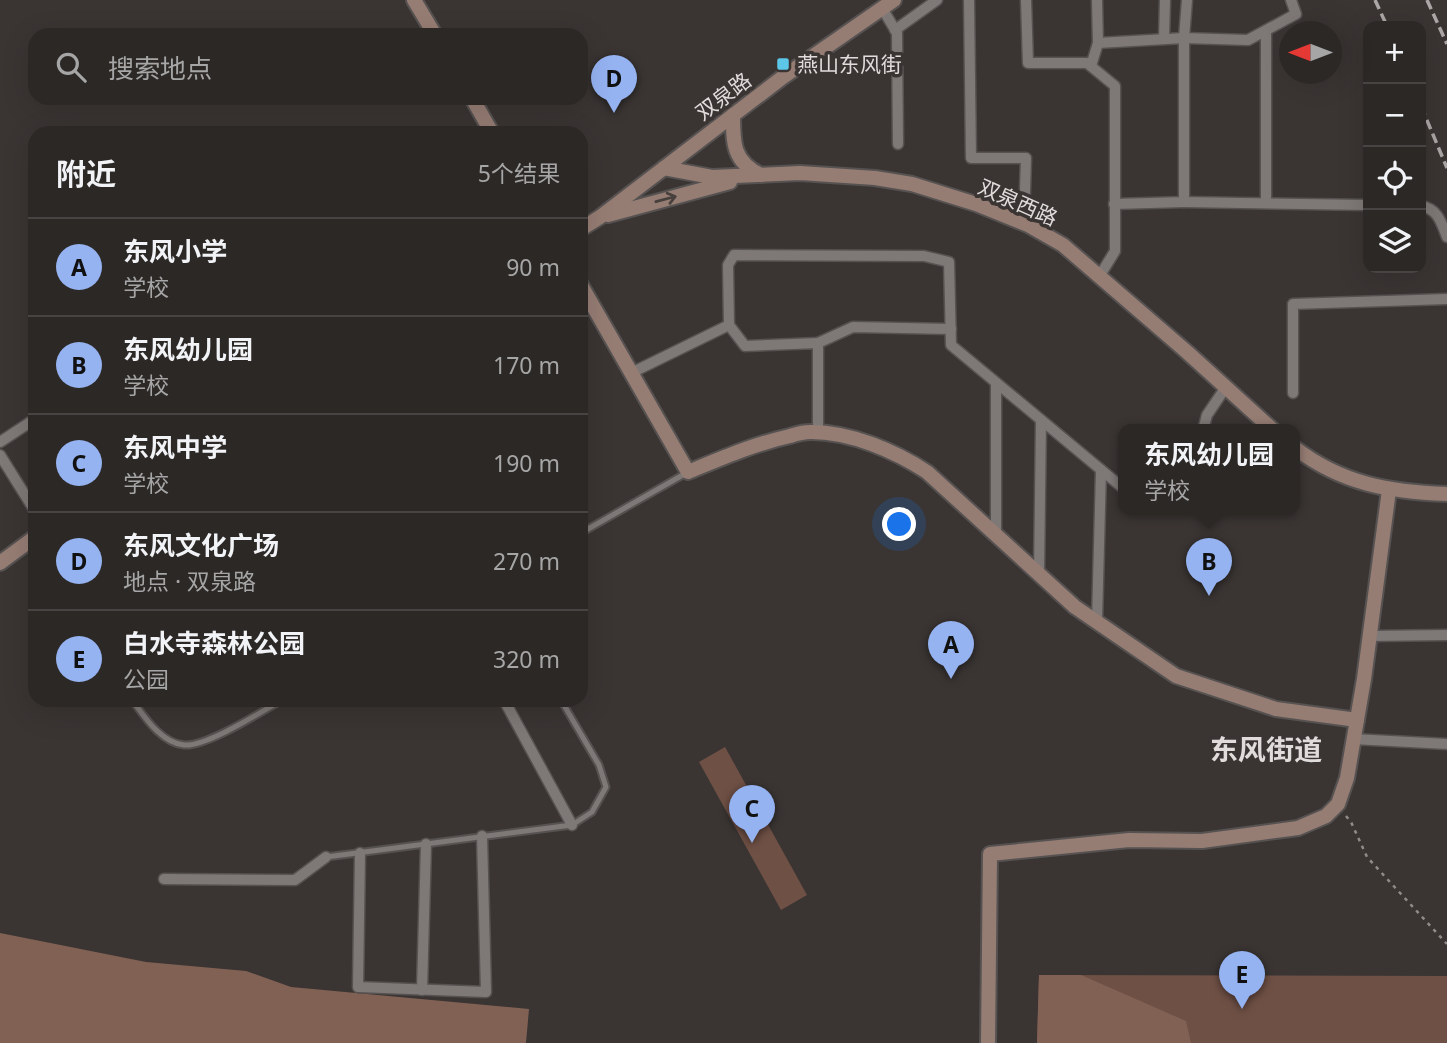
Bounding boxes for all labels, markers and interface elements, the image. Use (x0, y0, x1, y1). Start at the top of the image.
north arrow (1279, 21, 1342, 84)
map controls (1363, 21, 1426, 273)
button: + (1363, 21, 1426, 84)
search box (28, 28, 588, 105)
icon: search (52, 48, 90, 86)
text: 搜索地点 (108, 50, 212, 86)
place label: 燕山东风街 (797, 50, 902, 78)
pin: D (591, 55, 637, 113)
marker: 燕山东风街 (775, 56, 791, 72)
street label: 双泉路 (689, 66, 757, 126)
button: − (1363, 84, 1426, 147)
button: locate (1363, 147, 1426, 210)
text: 附近 (56, 153, 116, 194)
text: 5个结果 (478, 157, 560, 189)
street label: 双泉西路 (974, 172, 1062, 232)
one-way arrow (654, 192, 676, 205)
button: layers (1363, 210, 1426, 273)
text: 东风小学 (123, 233, 227, 269)
text: A (71, 251, 87, 283)
text: 90 m (506, 251, 560, 283)
text: 学校 (123, 271, 169, 303)
text: 东风幼儿园 (123, 331, 253, 367)
text: B (71, 349, 87, 381)
text: 170 m (493, 349, 560, 381)
text: 学校 (123, 369, 169, 401)
popup (1118, 424, 1300, 515)
text: 东风中学 (123, 429, 227, 465)
text: 东风幼儿园 (1144, 436, 1274, 472)
text: C (72, 447, 86, 479)
text: 190 m (493, 447, 560, 479)
text: 学校 (123, 467, 169, 499)
text: 学校 (1144, 474, 1190, 506)
your location (882, 507, 916, 541)
text: 东风文化广场 (123, 527, 279, 563)
pin: B (1186, 538, 1232, 596)
text: D (71, 545, 87, 577)
text: 270 m (493, 545, 560, 577)
text: 地点 · 双泉路 (123, 565, 256, 597)
pin: A (928, 621, 974, 679)
text: 白水寺森林公园 (123, 625, 305, 661)
text: E (73, 643, 85, 675)
text: 320 m (493, 643, 560, 675)
text: 公园 (123, 663, 169, 695)
district label: 东风街道 (1210, 730, 1322, 768)
pin: C (729, 785, 775, 843)
pin: E (1219, 951, 1265, 1009)

